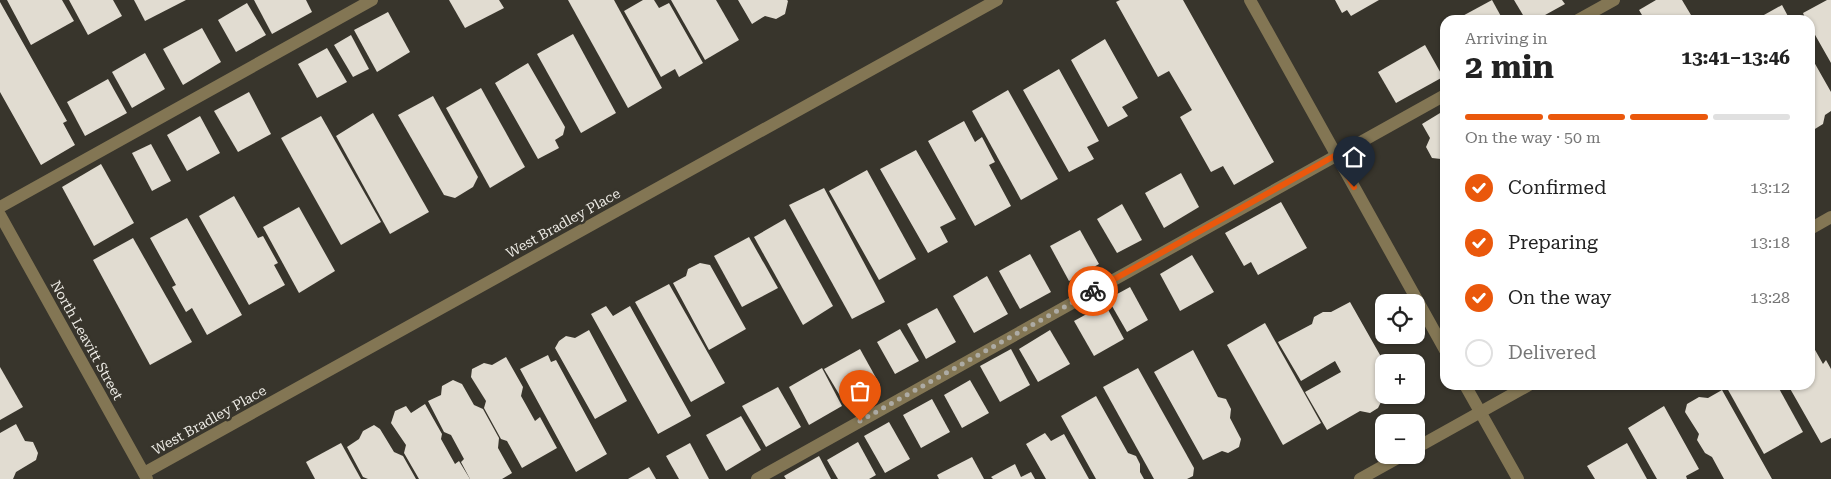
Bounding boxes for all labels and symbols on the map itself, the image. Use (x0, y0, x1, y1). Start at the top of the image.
pin (1333, 136, 1375, 187)
street label: West Bradley Place (503, 185, 623, 261)
courier (1068, 266, 1118, 316)
street label: North Leavitt Street (48, 278, 126, 402)
pin (839, 370, 881, 421)
street label: West Bradley Place (149, 382, 269, 458)

